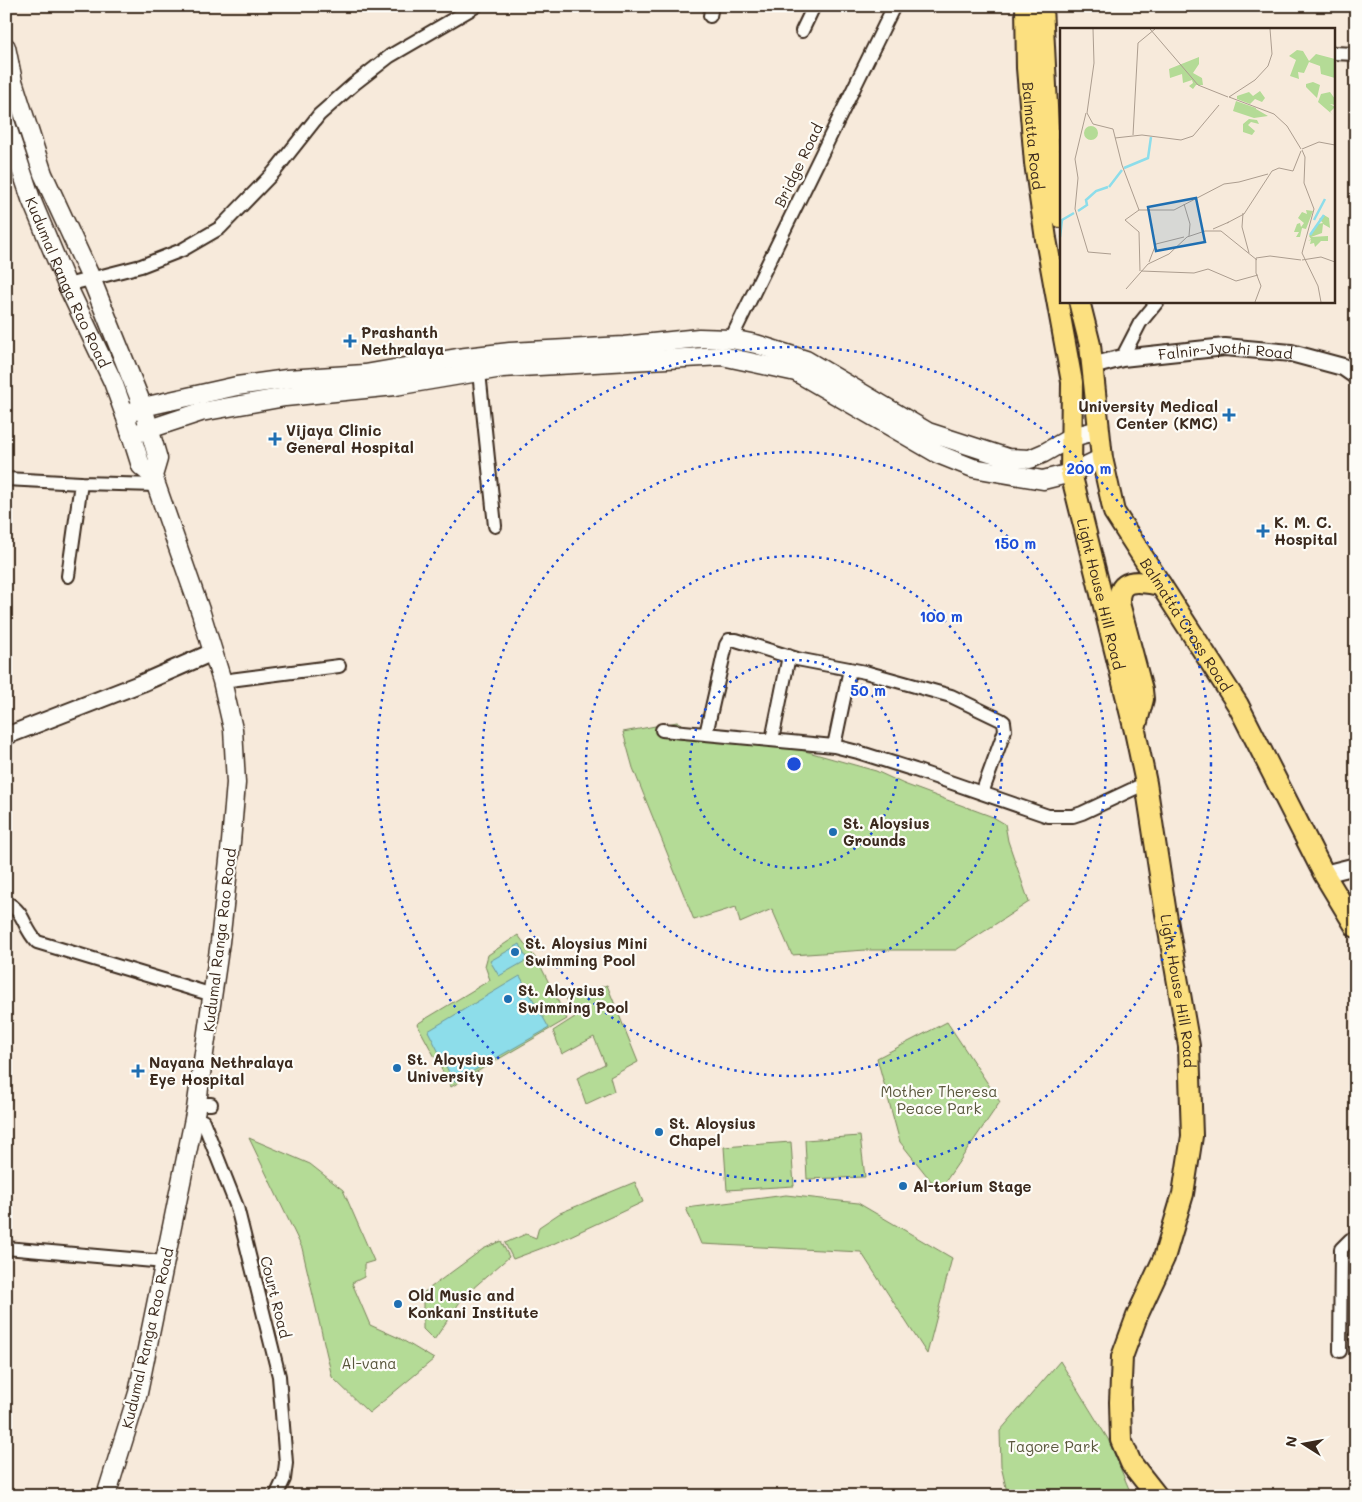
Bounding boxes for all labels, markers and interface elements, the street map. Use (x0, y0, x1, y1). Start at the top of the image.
inset map (1060, 28, 1334, 302)
street label: Balmatta Road (1018, 81, 1049, 191)
street label: Bridge Road (769, 120, 827, 210)
street label: Kudumal Ranga Rao Road (21, 194, 115, 371)
place label: Prashanth Nethralaya (361, 322, 444, 359)
marker: Prashanth Nethralaya (343, 334, 357, 348)
street label: Falnir-Jyothi Road (1157, 337, 1294, 364)
place label: University Medical Center (KMC) (1078, 396, 1218, 433)
marker: University Medical Center (KMC) (1222, 408, 1236, 422)
place label: Vijaya Clinic General Hospital (286, 420, 414, 457)
marker: Vijaya Clinic General Hospital (268, 432, 282, 446)
text: 200 m (1067, 458, 1112, 478)
place label: K. M. C. Hospital (1274, 512, 1337, 549)
street label: Light House Hill Road (1073, 516, 1129, 672)
marker: K. M. C. Hospital (1256, 524, 1270, 538)
text: 150 m (994, 533, 1036, 553)
street label: Balmatta Cross Road (1136, 554, 1237, 695)
text: 100 m (919, 606, 963, 626)
text: 50 m (850, 680, 886, 700)
centre of rings (785, 755, 803, 773)
place label: St. Aloysius Grounds (843, 813, 930, 850)
marker: St. Aloysius Grounds (827, 826, 839, 838)
street label: Kudumal Ranga Rao Road (198, 847, 240, 1033)
street label: Light House Hill Road (1156, 913, 1200, 1068)
place label: St. Aloysius Mini Swimming Pool (525, 933, 648, 970)
marker: St. Aloysius Mini Swimming Pool (509, 946, 521, 958)
place label: St. Aloysius Swimming Pool (518, 980, 628, 1017)
marker: St. Aloysius Swimming Pool (502, 993, 514, 1005)
place label: St. Aloysius University (407, 1049, 494, 1086)
place label: Nayana Nethralaya Eye Hospital (149, 1052, 293, 1089)
marker: St. Aloysius University (391, 1062, 403, 1074)
marker: Nayana Nethralaya Eye Hospital (131, 1064, 145, 1078)
park label: Mother Theresa Peace Park (880, 1081, 998, 1118)
place label: St. Aloysius Chapel (669, 1113, 756, 1150)
marker: St. Aloysius Chapel (653, 1126, 665, 1138)
place label: Al-torium Stage (913, 1176, 1032, 1196)
marker: Al-torium Stage (897, 1180, 909, 1192)
street label: Kudumal Ranga Rao Road (116, 1246, 178, 1430)
street label: Court Road (256, 1254, 296, 1340)
place label: Old Music and Konkani Institute (408, 1285, 538, 1322)
marker: Old Music and Konkani Institute (392, 1298, 404, 1310)
park label: Al-vana (341, 1353, 397, 1373)
north arrow (1280, 1420, 1330, 1470)
text: N (1280, 1434, 1301, 1448)
park label: Tagore Park (1008, 1436, 1098, 1456)

